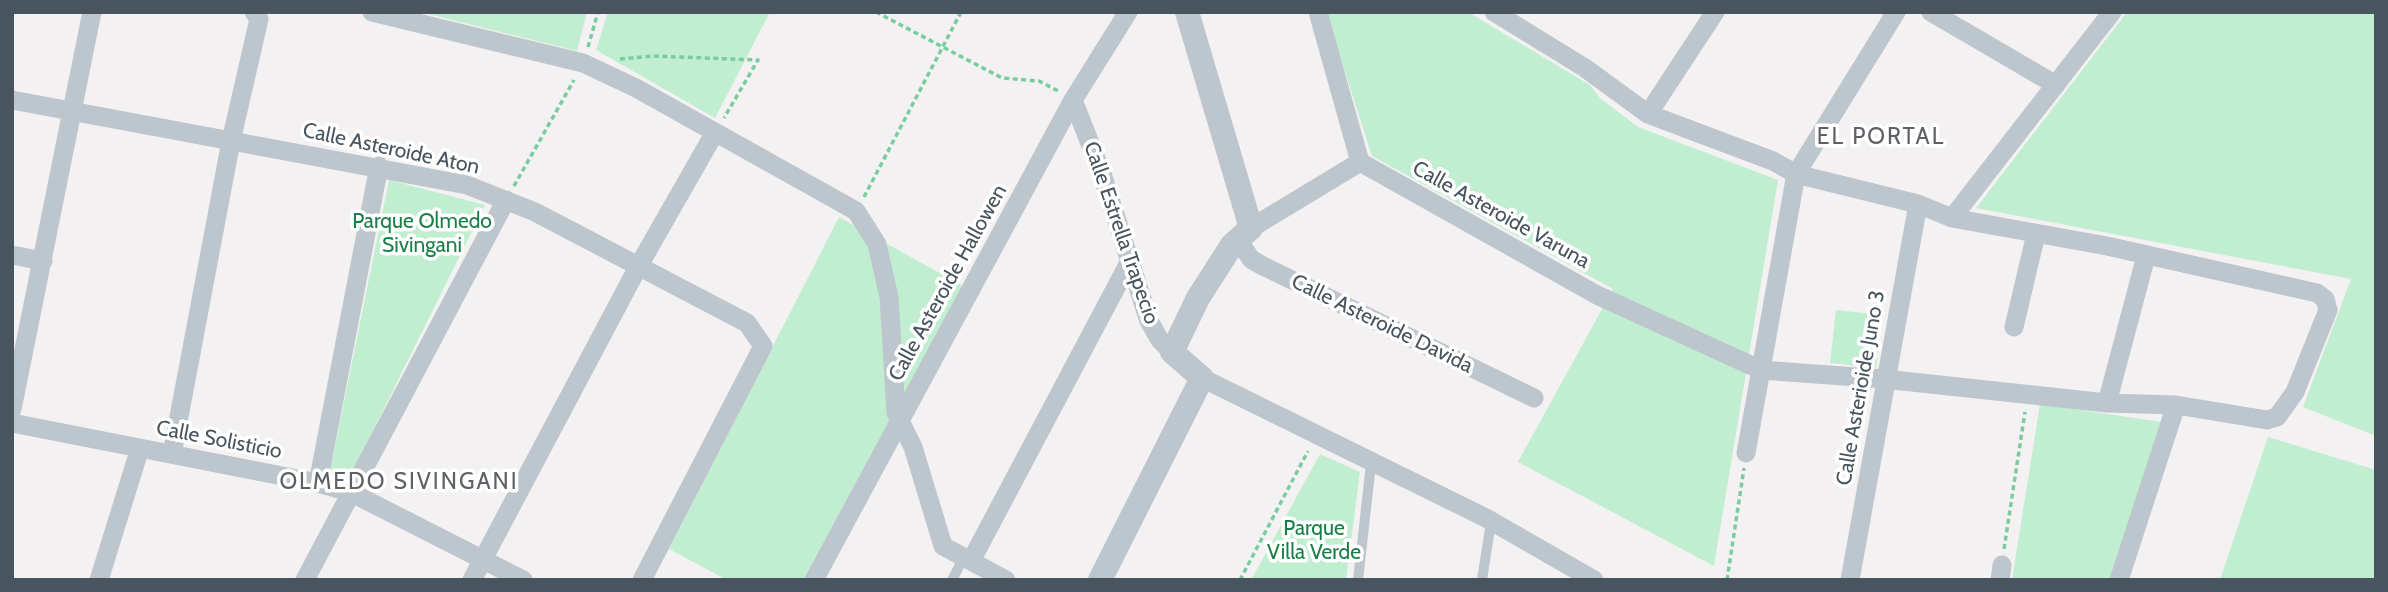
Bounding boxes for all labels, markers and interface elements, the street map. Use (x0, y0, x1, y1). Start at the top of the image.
street label: Calle Asteroide Aton (300, 118, 482, 180)
district label: EL PORTAL (1818, 123, 1944, 151)
street label: Calle Estrella Trapecio (1078, 138, 1164, 328)
street label: Calle Asteroide Varuna (1408, 156, 1594, 274)
street label: Calle Asteroide Hallowen (883, 180, 1013, 386)
park label: Parque Olmedo Sivingani (352, 209, 492, 259)
street label: Calle Asteroide Davida (1287, 269, 1477, 379)
street label: Calle Asterioide Juno 3 (1831, 289, 1891, 487)
street label: Calle Solisticio (154, 415, 284, 465)
district label: OLMEDO SIVINGANI (281, 468, 517, 496)
park label: Parque Villa Verde (1267, 516, 1361, 566)

